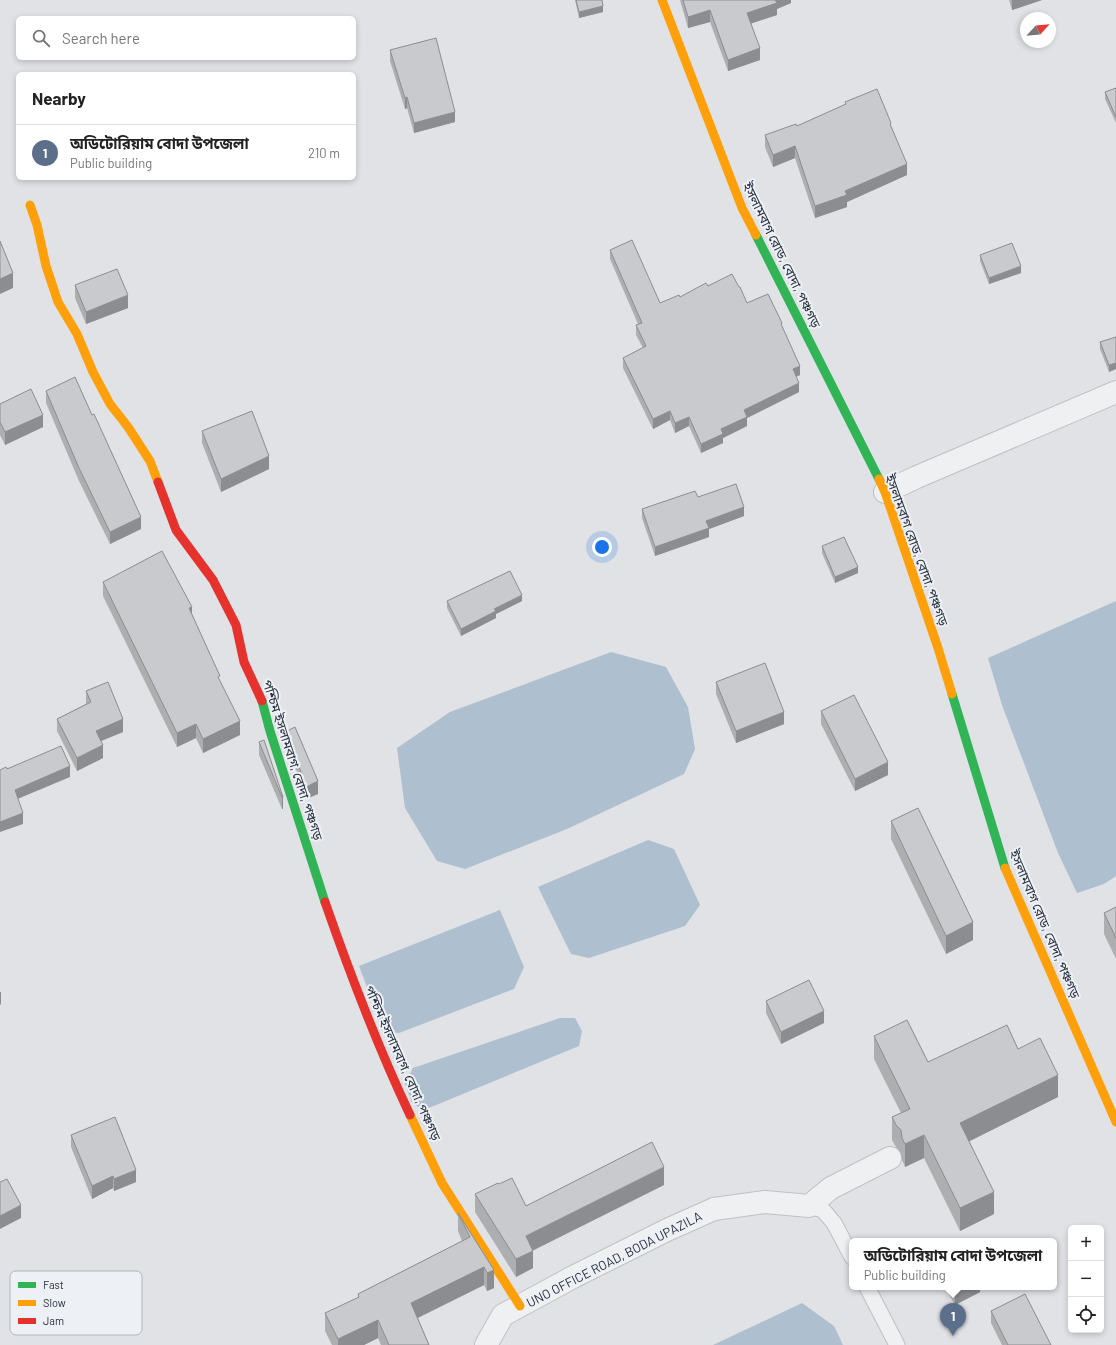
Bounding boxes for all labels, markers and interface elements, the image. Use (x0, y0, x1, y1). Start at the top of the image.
north arrow (1020, 12, 1056, 48)
search box (16, 16, 356, 60)
icon: search (30, 27, 52, 49)
text: Search here (62, 29, 140, 47)
text: Nearby (32, 88, 86, 108)
text: অডিটোরিয়াম বোদা উপজেলা (70, 134, 249, 152)
text: 1 (43, 145, 47, 161)
text: 210 m (308, 145, 340, 161)
text: Public building (70, 155, 152, 171)
street label: ইসলামবাগ রোড, বোদা, পঞ্চগড় (739, 179, 825, 331)
street label: ইসলামবাগ রোড, বোদা, পঞ্চগড় (882, 471, 952, 629)
your location (592, 537, 612, 557)
street label: পশ্চিম ইসলামবাগ, বোদা, পঞ্চগড় (259, 678, 327, 843)
street label: ইসলামবাগ রোড, বোদা, পঞ্চগড় (1006, 846, 1084, 1001)
street label: পশ্চিম ইসলামবাগ, বোদা, পঞ্চগড় (362, 983, 445, 1144)
street label: UNO OFFICE ROAD, BODA UPAZILA (523, 1208, 705, 1310)
map controls (1068, 1225, 1104, 1333)
button: + (1068, 1225, 1104, 1261)
popup (849, 1238, 1057, 1290)
text: অডিটোরিয়াম বোদা উপজেলা (864, 1246, 1042, 1264)
button: − (1068, 1261, 1104, 1297)
text: Public building (864, 1267, 946, 1283)
legend (10, 1271, 142, 1335)
text: Fast (43, 1278, 64, 1291)
text: Slow (43, 1296, 66, 1309)
button: locate (1068, 1297, 1104, 1333)
pin: 1 (940, 1303, 966, 1336)
text: Jam (43, 1314, 64, 1327)

